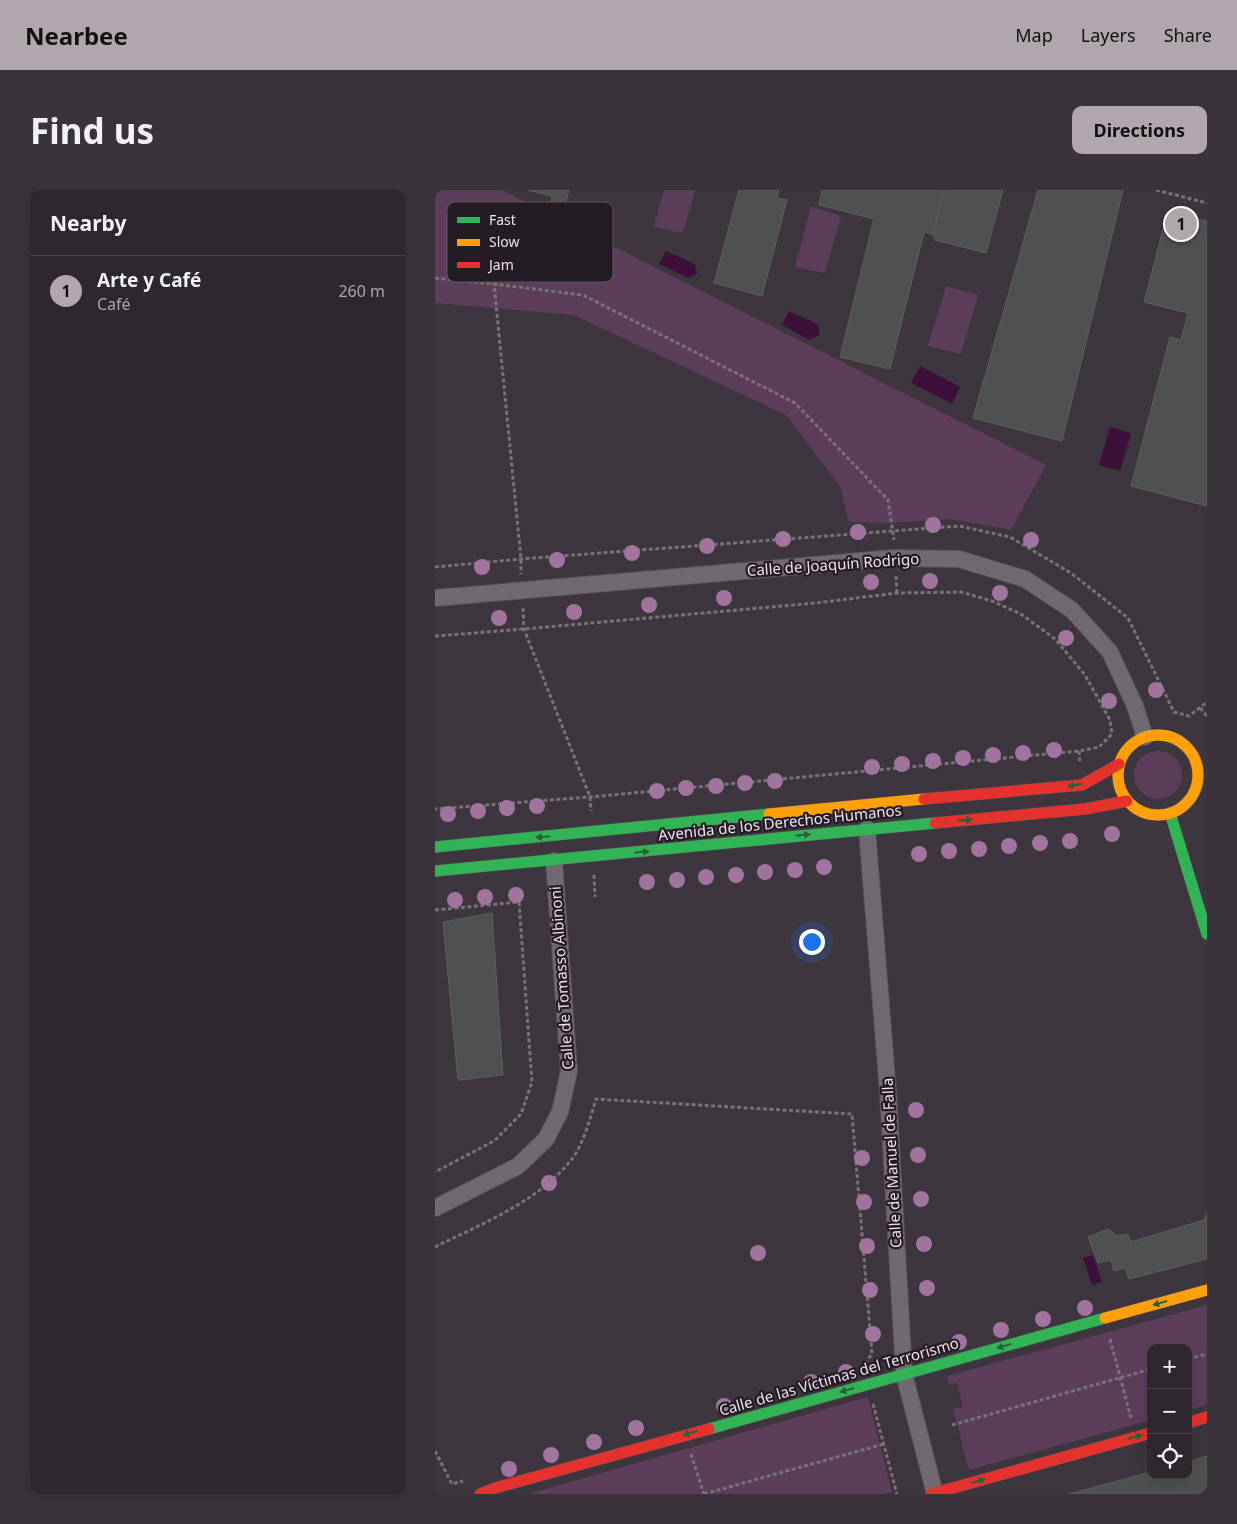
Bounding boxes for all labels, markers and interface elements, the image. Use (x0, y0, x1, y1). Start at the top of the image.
text: Nearbee (25, 19, 128, 52)
text: Map (1015, 23, 1053, 47)
text: Layers (1081, 23, 1136, 47)
text: Share (1164, 23, 1212, 47)
button: Directions (1072, 106, 1207, 154)
text: Find us (30, 107, 154, 154)
legend (447, 202, 613, 282)
pin: 1 (1165, 205, 1197, 243)
text: Nearby (50, 209, 126, 237)
text: Fast (489, 210, 516, 229)
text: Slow (489, 232, 520, 251)
text: Jam (487, 255, 514, 274)
text: Arte y Café (97, 267, 201, 293)
text: 1 (61, 280, 71, 302)
text: 260 m (338, 280, 385, 302)
text: Café (97, 293, 131, 315)
street label: Calle de Joaquín Rodrigo (746, 548, 920, 580)
one-way arrow (1067, 781, 1083, 789)
street label: Avenida de los Derechos Humanos (657, 799, 903, 845)
one-way arrow (957, 816, 973, 824)
one-way arrow (795, 831, 811, 839)
one-way arrow (535, 833, 551, 841)
one-way arrow (634, 848, 650, 856)
street label: Calle de Tomasso Albinoni (545, 886, 577, 1070)
your location (799, 929, 825, 955)
street label: Calle de Manuel de Falla (877, 1077, 905, 1249)
one-way arrow (1152, 1299, 1167, 1307)
street label: Calle de las Víctimas del Terrorismo (717, 1332, 961, 1420)
one-way arrow (996, 1343, 1011, 1351)
map controls (1147, 1344, 1192, 1479)
button: + (1147, 1344, 1192, 1389)
one-way arrow (839, 1386, 854, 1394)
button: − (1147, 1389, 1192, 1434)
one-way arrow (683, 1430, 698, 1438)
one-way arrow (1127, 1433, 1142, 1441)
button: locate (1147, 1434, 1192, 1479)
one-way arrow (970, 1477, 985, 1485)

